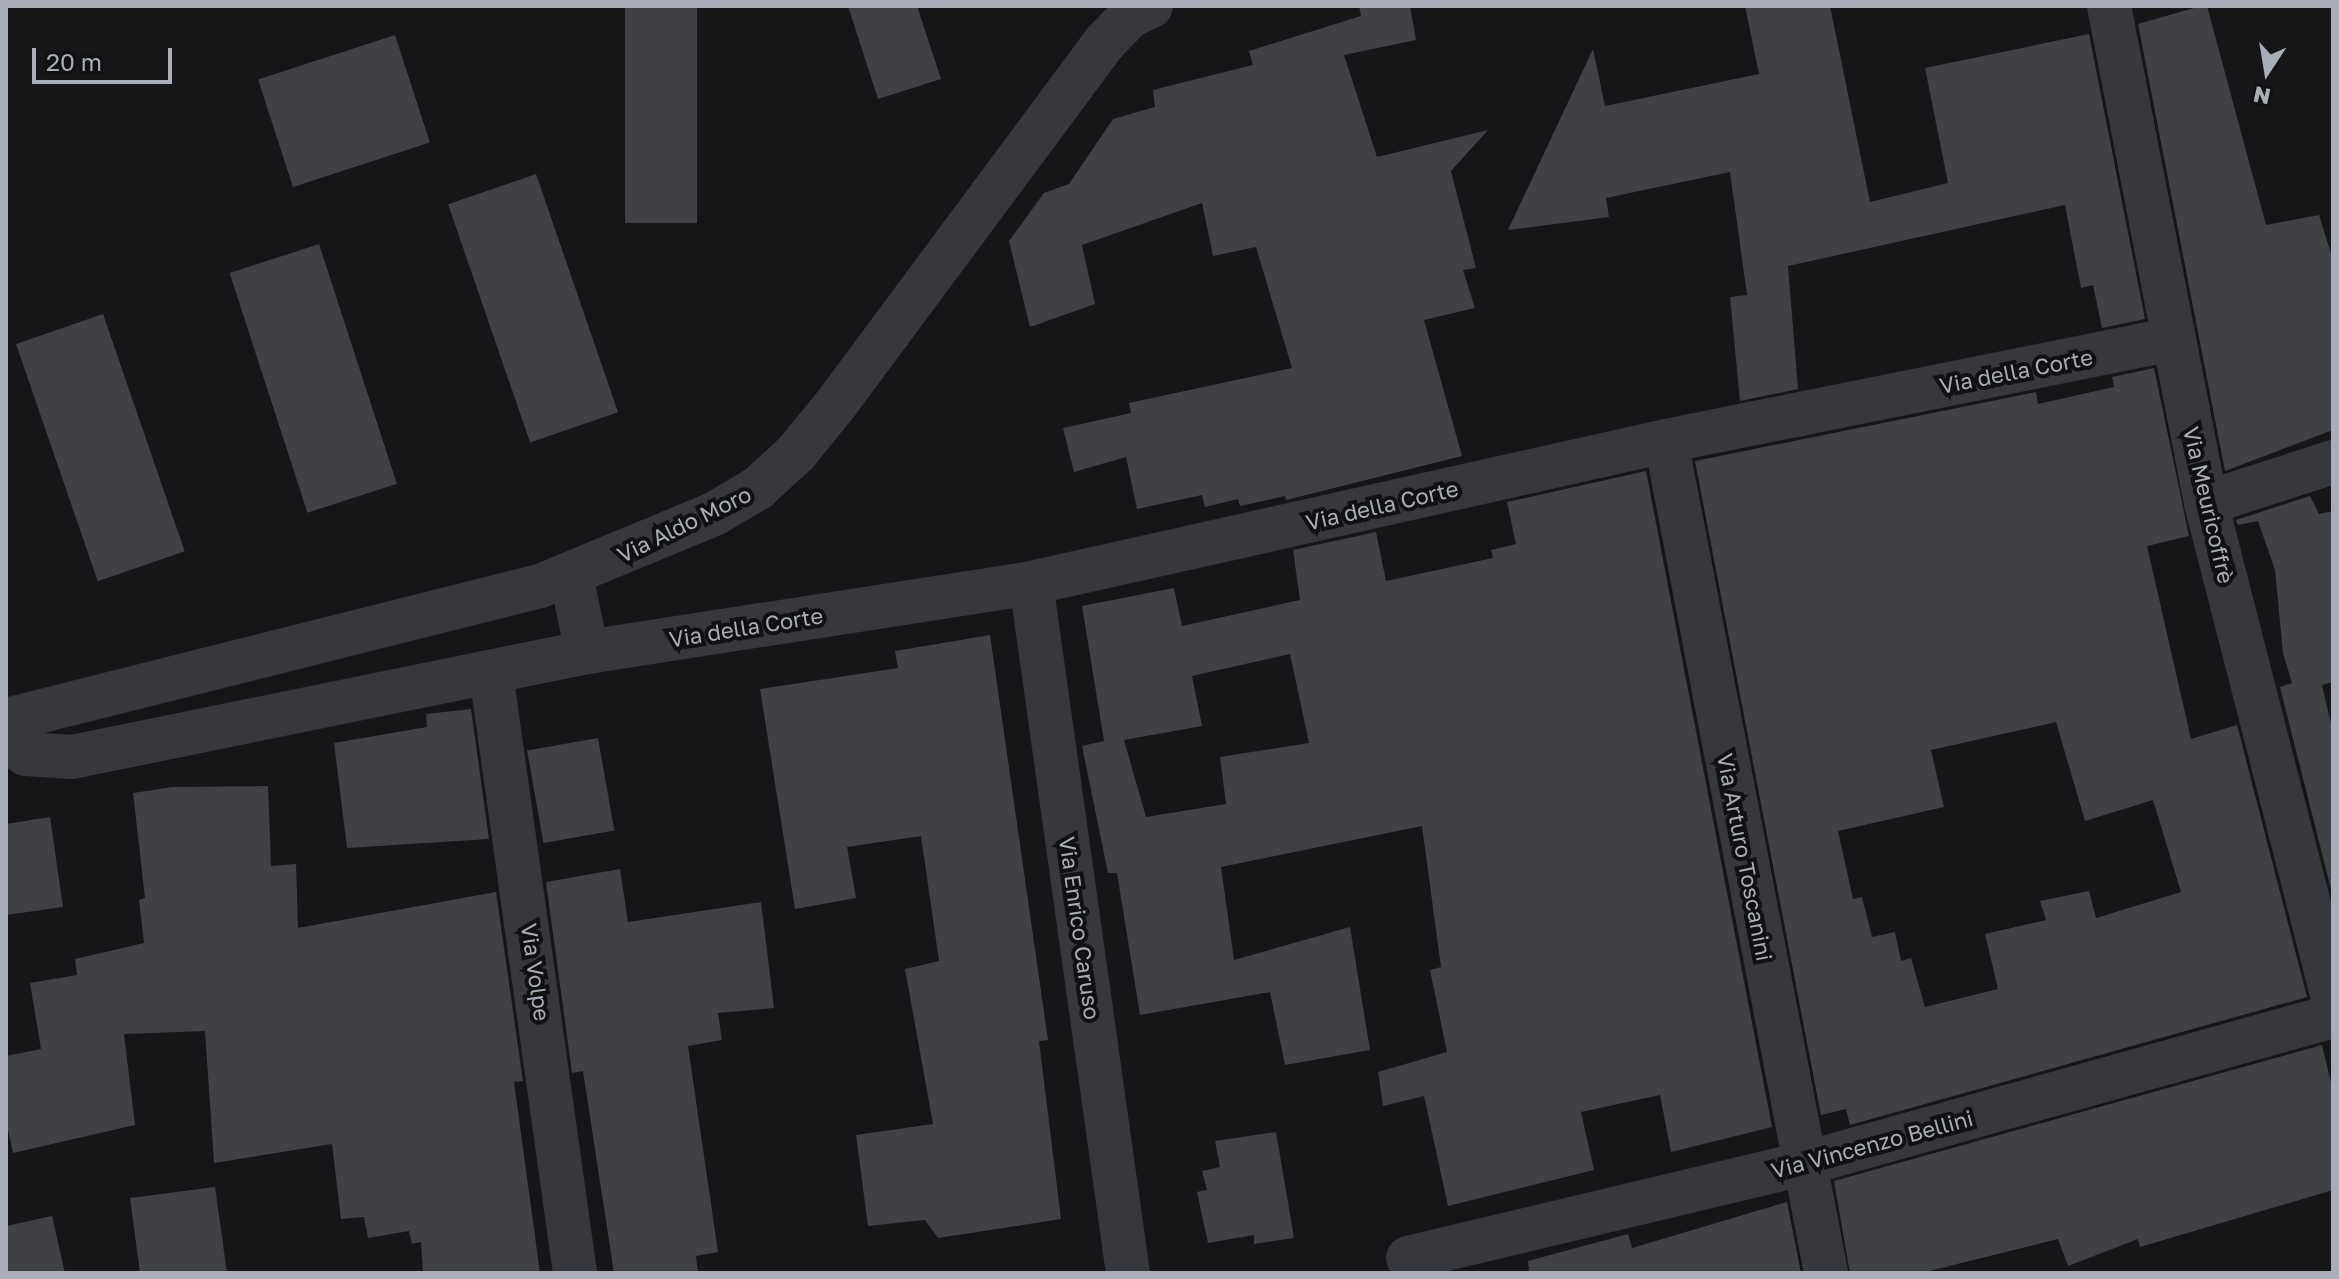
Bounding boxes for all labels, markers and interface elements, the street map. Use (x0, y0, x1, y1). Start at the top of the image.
scale bar (36, 32, 176, 82)
north arrow (2227, 32, 2307, 112)
text: 20 m (46, 47, 102, 76)
text: N (2251, 81, 2273, 111)
street label: Via della Corte (1937, 343, 2095, 399)
street label: Via Meuricoffrè (2178, 424, 2240, 586)
street label: Via della Corte (1303, 475, 1461, 535)
street label: Via Aldo Moro (613, 480, 755, 568)
street label: Via della Corte (667, 602, 825, 652)
street label: Via Arturo Toscanini (1712, 751, 1778, 963)
street label: Via Enrico Caruso (1054, 835, 1106, 1021)
street label: Via Volpe (516, 921, 556, 1023)
street label: Via Vincenzo Bellini (1768, 1104, 1976, 1184)

